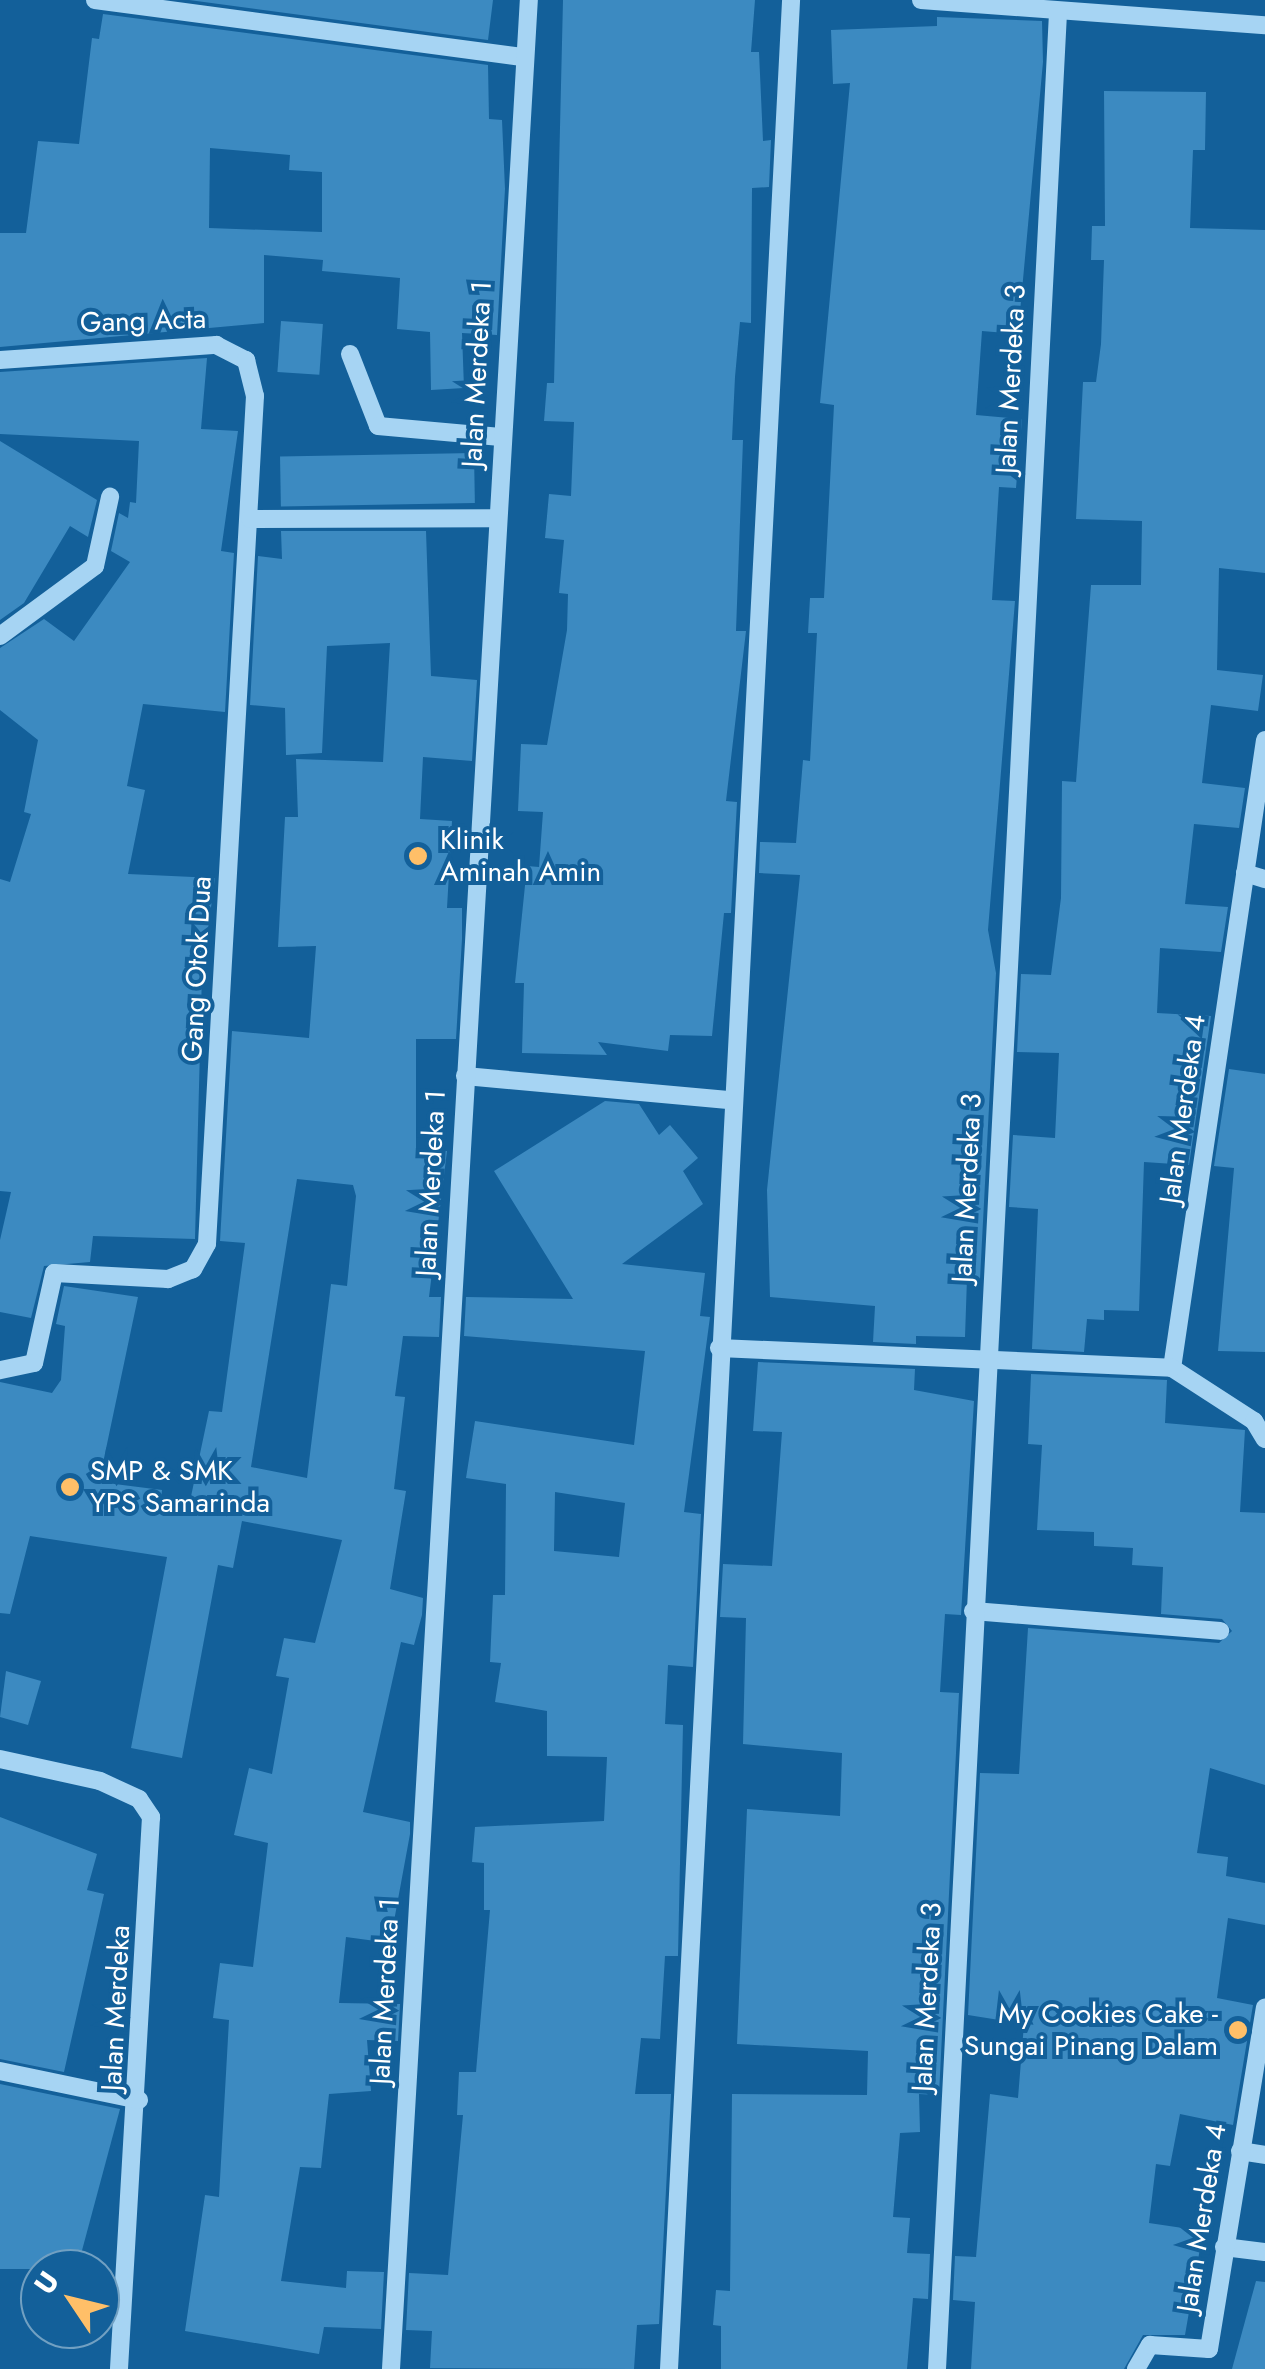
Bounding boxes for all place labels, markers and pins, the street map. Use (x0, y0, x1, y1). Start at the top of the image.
place label: Klinik Aminah Amin (440, 823, 601, 889)
marker: Klinik Aminah Amin (405, 843, 431, 869)
place label: SMP & SMK YPS Samarinda (90, 1454, 270, 1520)
marker: SMP & SMK YPS Samarinda (59, 1476, 81, 1498)
place label: My Cookies Cake - Sungai Pinang Dalam (964, 1997, 1218, 2063)
marker: My Cookies Cake - Sungai Pinang Dalam (1227, 2019, 1249, 2041)

